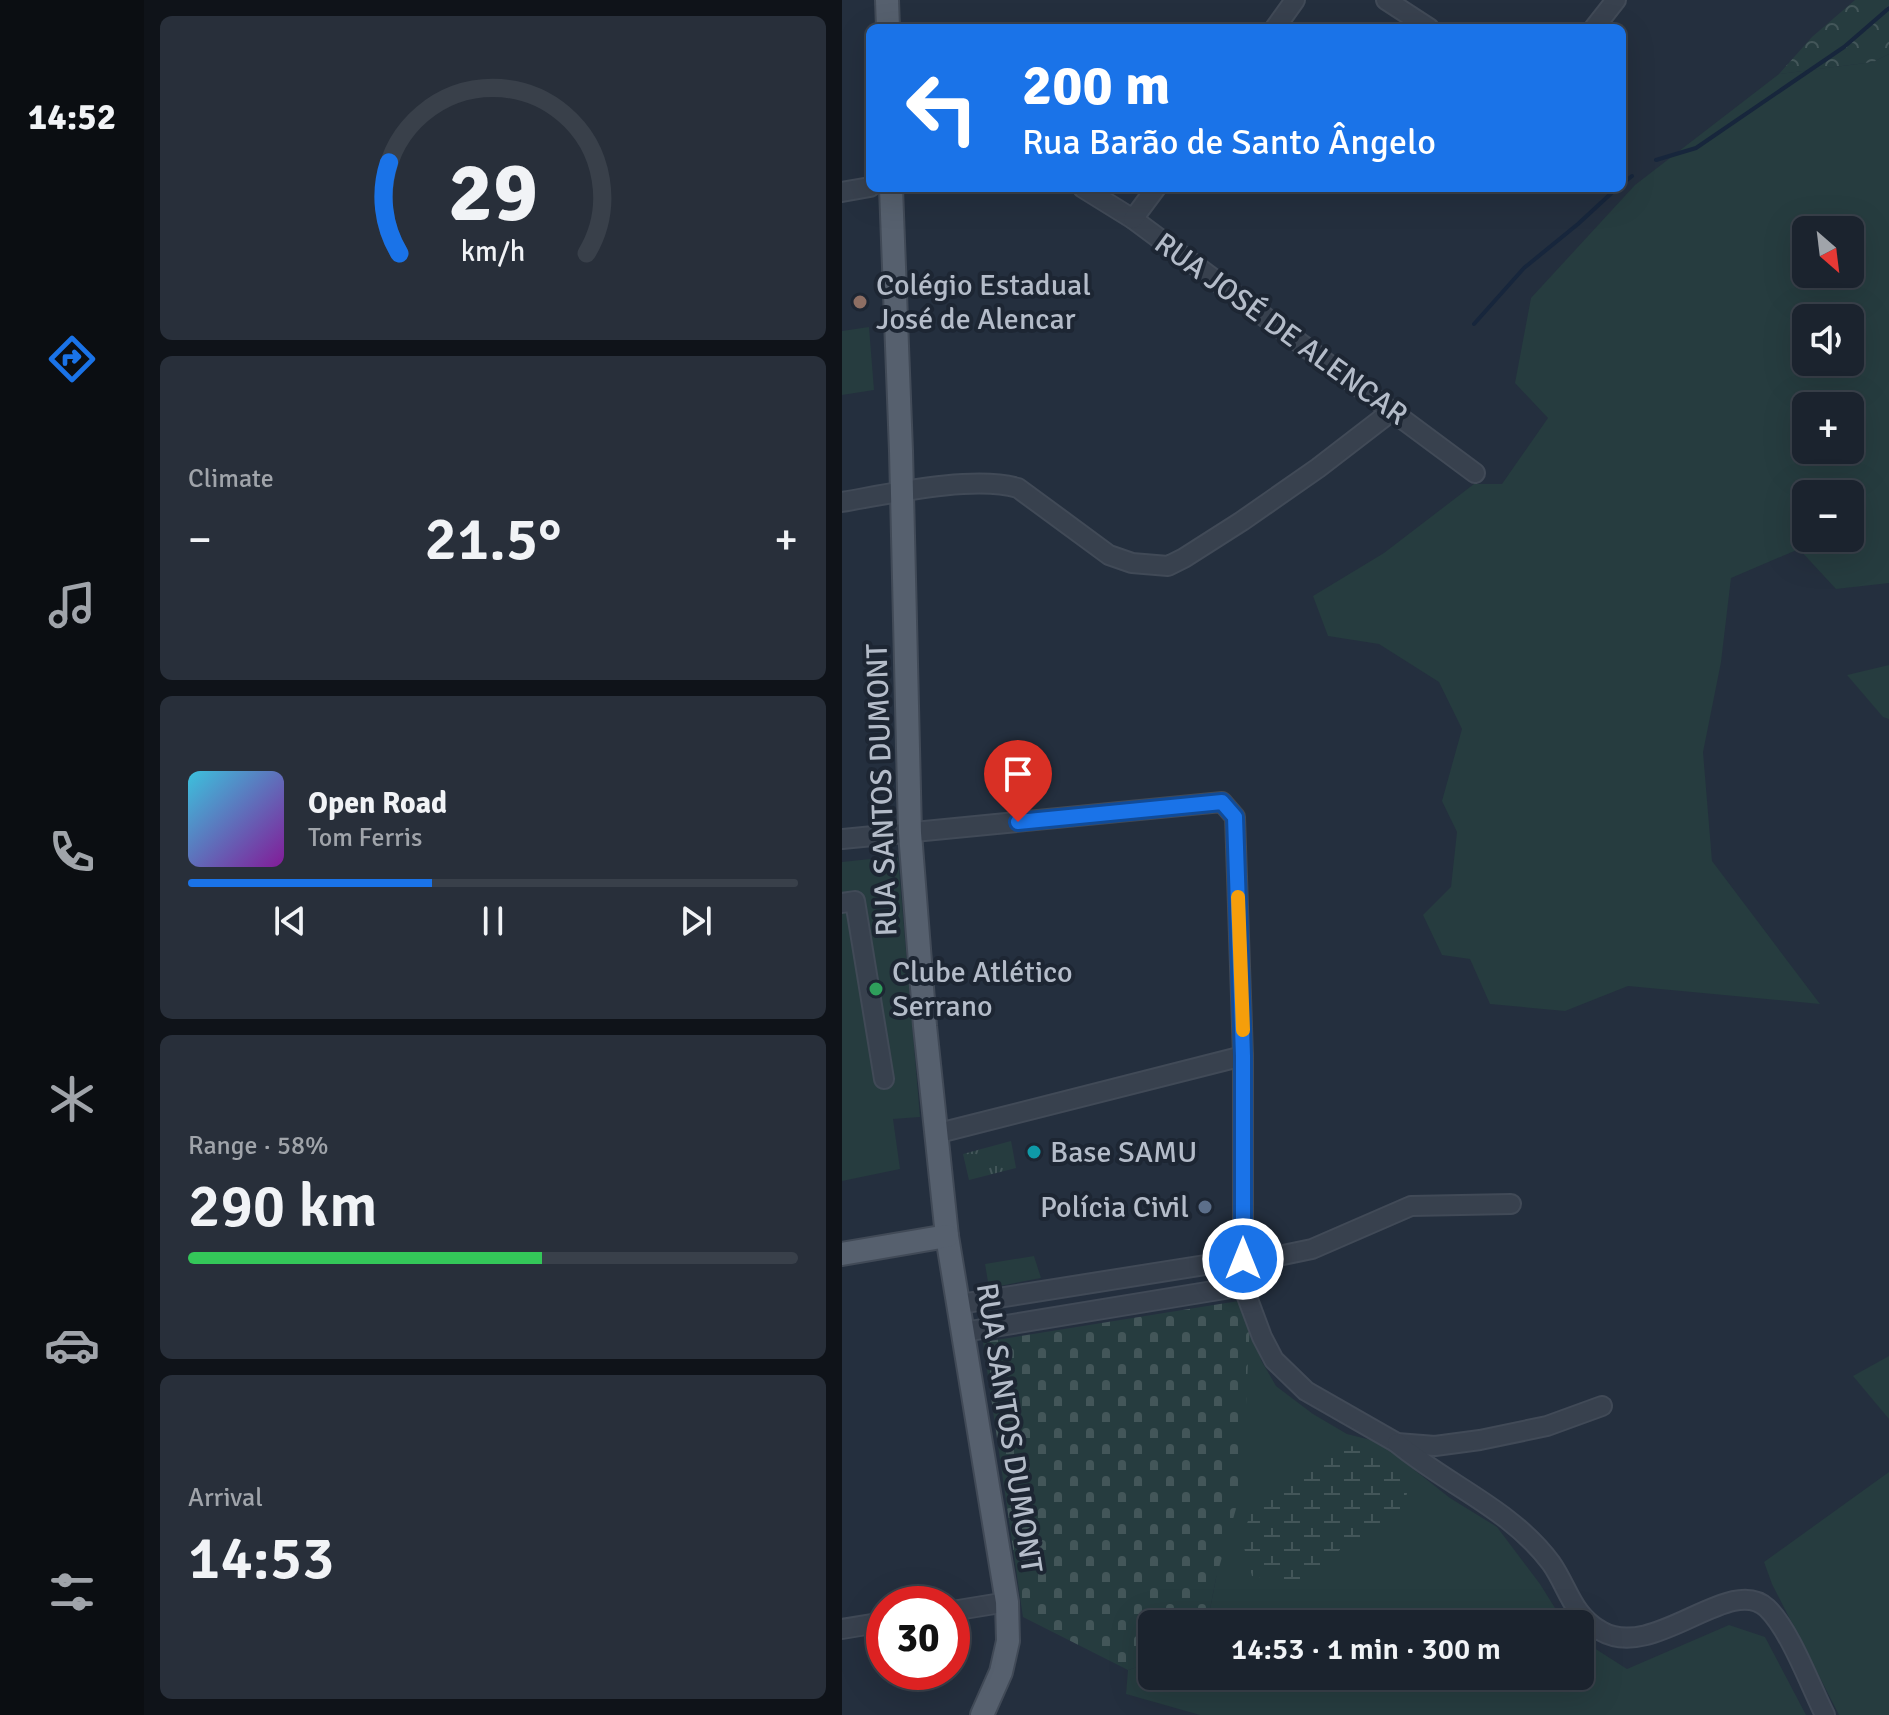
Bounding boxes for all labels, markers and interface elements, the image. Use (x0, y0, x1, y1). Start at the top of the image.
text: 200 m (1022, 51, 1170, 120)
icon: left (890, 56, 994, 160)
text: 14:52 (28, 95, 116, 140)
text: Rua Barão de Santo Ângelo (1022, 120, 1436, 165)
text: 29 (448, 141, 538, 243)
north arrow (1792, 216, 1864, 288)
map controls (1792, 216, 1864, 552)
street label: RUA JOSÉ DE ALENCAR (1147, 225, 1415, 433)
text: km/h (461, 234, 525, 269)
place label: Colégio Estadual José de Alencar (876, 267, 1091, 338)
marker: Colégio Estadual José de Alencar (851, 293, 869, 311)
button: sound (1792, 304, 1864, 376)
icon: directions (44, 331, 100, 387)
button: + (1792, 392, 1864, 464)
text: Climate (188, 463, 274, 495)
button: − (1792, 480, 1864, 552)
text: 21.5° (425, 503, 561, 577)
text: − (188, 513, 212, 567)
text: + (774, 513, 798, 567)
icon: music (44, 577, 100, 633)
street label: RUA SANTOS DUMONT (858, 643, 906, 937)
pin (984, 740, 1052, 822)
icon: arrive (996, 752, 1040, 796)
text: Open Road (308, 785, 447, 822)
text: Tom Ferris (308, 822, 422, 854)
icon: phone (44, 824, 100, 880)
icon: previous (268, 899, 312, 943)
icon: pause (471, 899, 515, 943)
icon: next (674, 899, 718, 943)
place label: Clube Atlético Serrano (892, 954, 1073, 1025)
marker: Clube Atlético Serrano (867, 980, 885, 998)
icon: climate (44, 1071, 100, 1127)
text: Range · 58% (188, 1130, 329, 1162)
place label: Base SAMU (1050, 1134, 1197, 1171)
marker: Base SAMU (1025, 1143, 1043, 1161)
text: 290 km (188, 1170, 377, 1244)
place label: Polícia Civil (1040, 1189, 1189, 1226)
marker: Polícia Civil (1196, 1198, 1214, 1216)
position arrow (1201, 1217, 1285, 1301)
street label: RUA SANTOS DUMONT (968, 1280, 1050, 1576)
icon: car (44, 1317, 100, 1373)
text: Arrival (188, 1482, 263, 1514)
text: 14:53 (188, 1522, 335, 1596)
icon: filters (44, 1564, 100, 1620)
speed limit sign: 30 (866, 1586, 970, 1690)
text: 14:53 · 1 min · 300 m (1231, 1631, 1501, 1668)

